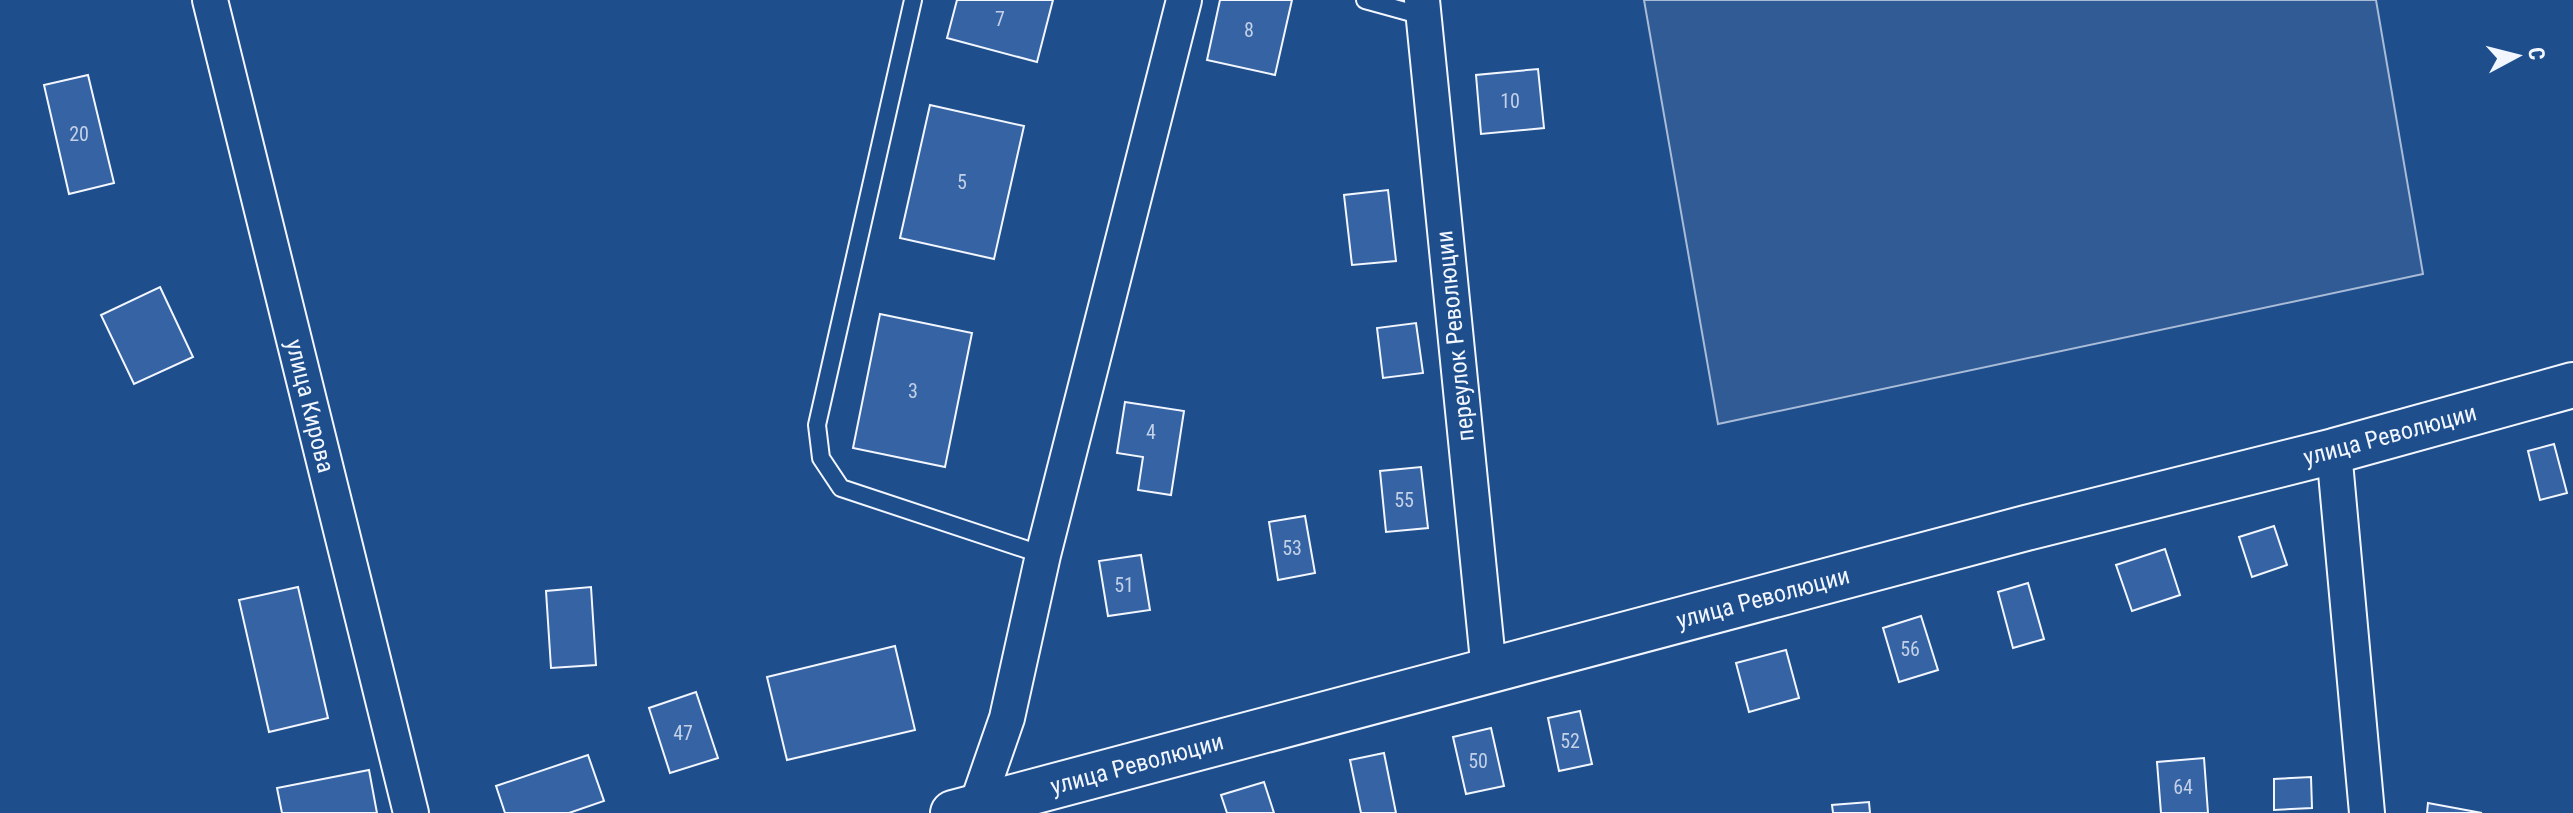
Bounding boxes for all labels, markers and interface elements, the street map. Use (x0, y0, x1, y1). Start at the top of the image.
house number: 7 (995, 7, 1005, 31)
north arrow (2477, 16, 2557, 96)
house number: 8 (1244, 18, 1254, 42)
text: С (2523, 46, 2550, 61)
house number: 10 (1500, 89, 1520, 113)
house number: 20 (69, 122, 89, 146)
house number: 5 (957, 170, 967, 194)
street label: переулок Революции (1430, 229, 1480, 443)
street label: улица Кирова (280, 336, 340, 476)
house number: 3 (908, 379, 918, 403)
street label: улица Революции (2300, 398, 2480, 472)
house number: 4 (1146, 420, 1156, 444)
house number: 55 (1394, 488, 1414, 512)
house number: 53 (1282, 536, 1302, 560)
street label: улица Революции (1673, 561, 1853, 635)
house number: 51 (1114, 573, 1134, 597)
house number: 56 (1900, 637, 1920, 661)
house number: 47 (673, 721, 693, 745)
street label: улица Революции (1047, 727, 1227, 801)
house number: 52 (1560, 729, 1580, 753)
house number: 50 (1468, 749, 1488, 773)
house number: 64 (2173, 775, 2193, 799)

